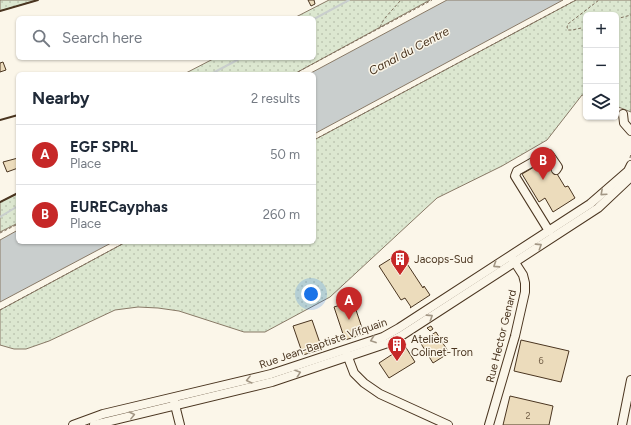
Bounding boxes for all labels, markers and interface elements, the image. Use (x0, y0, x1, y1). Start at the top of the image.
map controls (583, 12, 619, 120)
button: + (583, 12, 619, 48)
search box (16, 16, 316, 60)
water label: Canal du Centre (366, 24, 452, 78)
icon: search (30, 27, 52, 49)
text: Search here (62, 29, 142, 47)
button: − (583, 48, 619, 84)
button: layers (583, 84, 619, 120)
text: Nearby (32, 88, 90, 108)
text: 2 results (251, 91, 300, 106)
text: EGF SPRL (70, 138, 138, 156)
text: A (40, 147, 50, 162)
text: 50 m (270, 147, 300, 162)
pin: B (530, 147, 556, 180)
text: Place (70, 156, 101, 171)
one-way arrow (600, 188, 608, 195)
text: EURECayphas (70, 198, 168, 216)
text: B (41, 207, 49, 222)
text: 260 m (263, 207, 300, 222)
text: Place (70, 216, 101, 231)
one-way arrow (535, 243, 542, 251)
building icon: Jacops-Sud (389, 248, 411, 276)
place label: Jacops-Sud (414, 253, 473, 266)
one-way arrow (493, 260, 500, 268)
your location (301, 284, 321, 304)
pin: A (336, 287, 362, 320)
street label: Rue Hector Genard (484, 288, 519, 384)
one-way arrow (426, 314, 433, 322)
street label: Rue Jean-Baptiste Vifquain (258, 315, 389, 371)
place label: Ateliers Colinet-Tron (411, 333, 473, 359)
building icon: Ateliers Colinet-Tron (386, 334, 408, 362)
one-way arrow (370, 335, 377, 344)
house number: 6 (538, 355, 544, 366)
one-way arrow (295, 369, 302, 378)
one-way arrow (246, 375, 252, 383)
house number: 2 (525, 410, 531, 421)
one-way arrow (128, 412, 135, 420)

